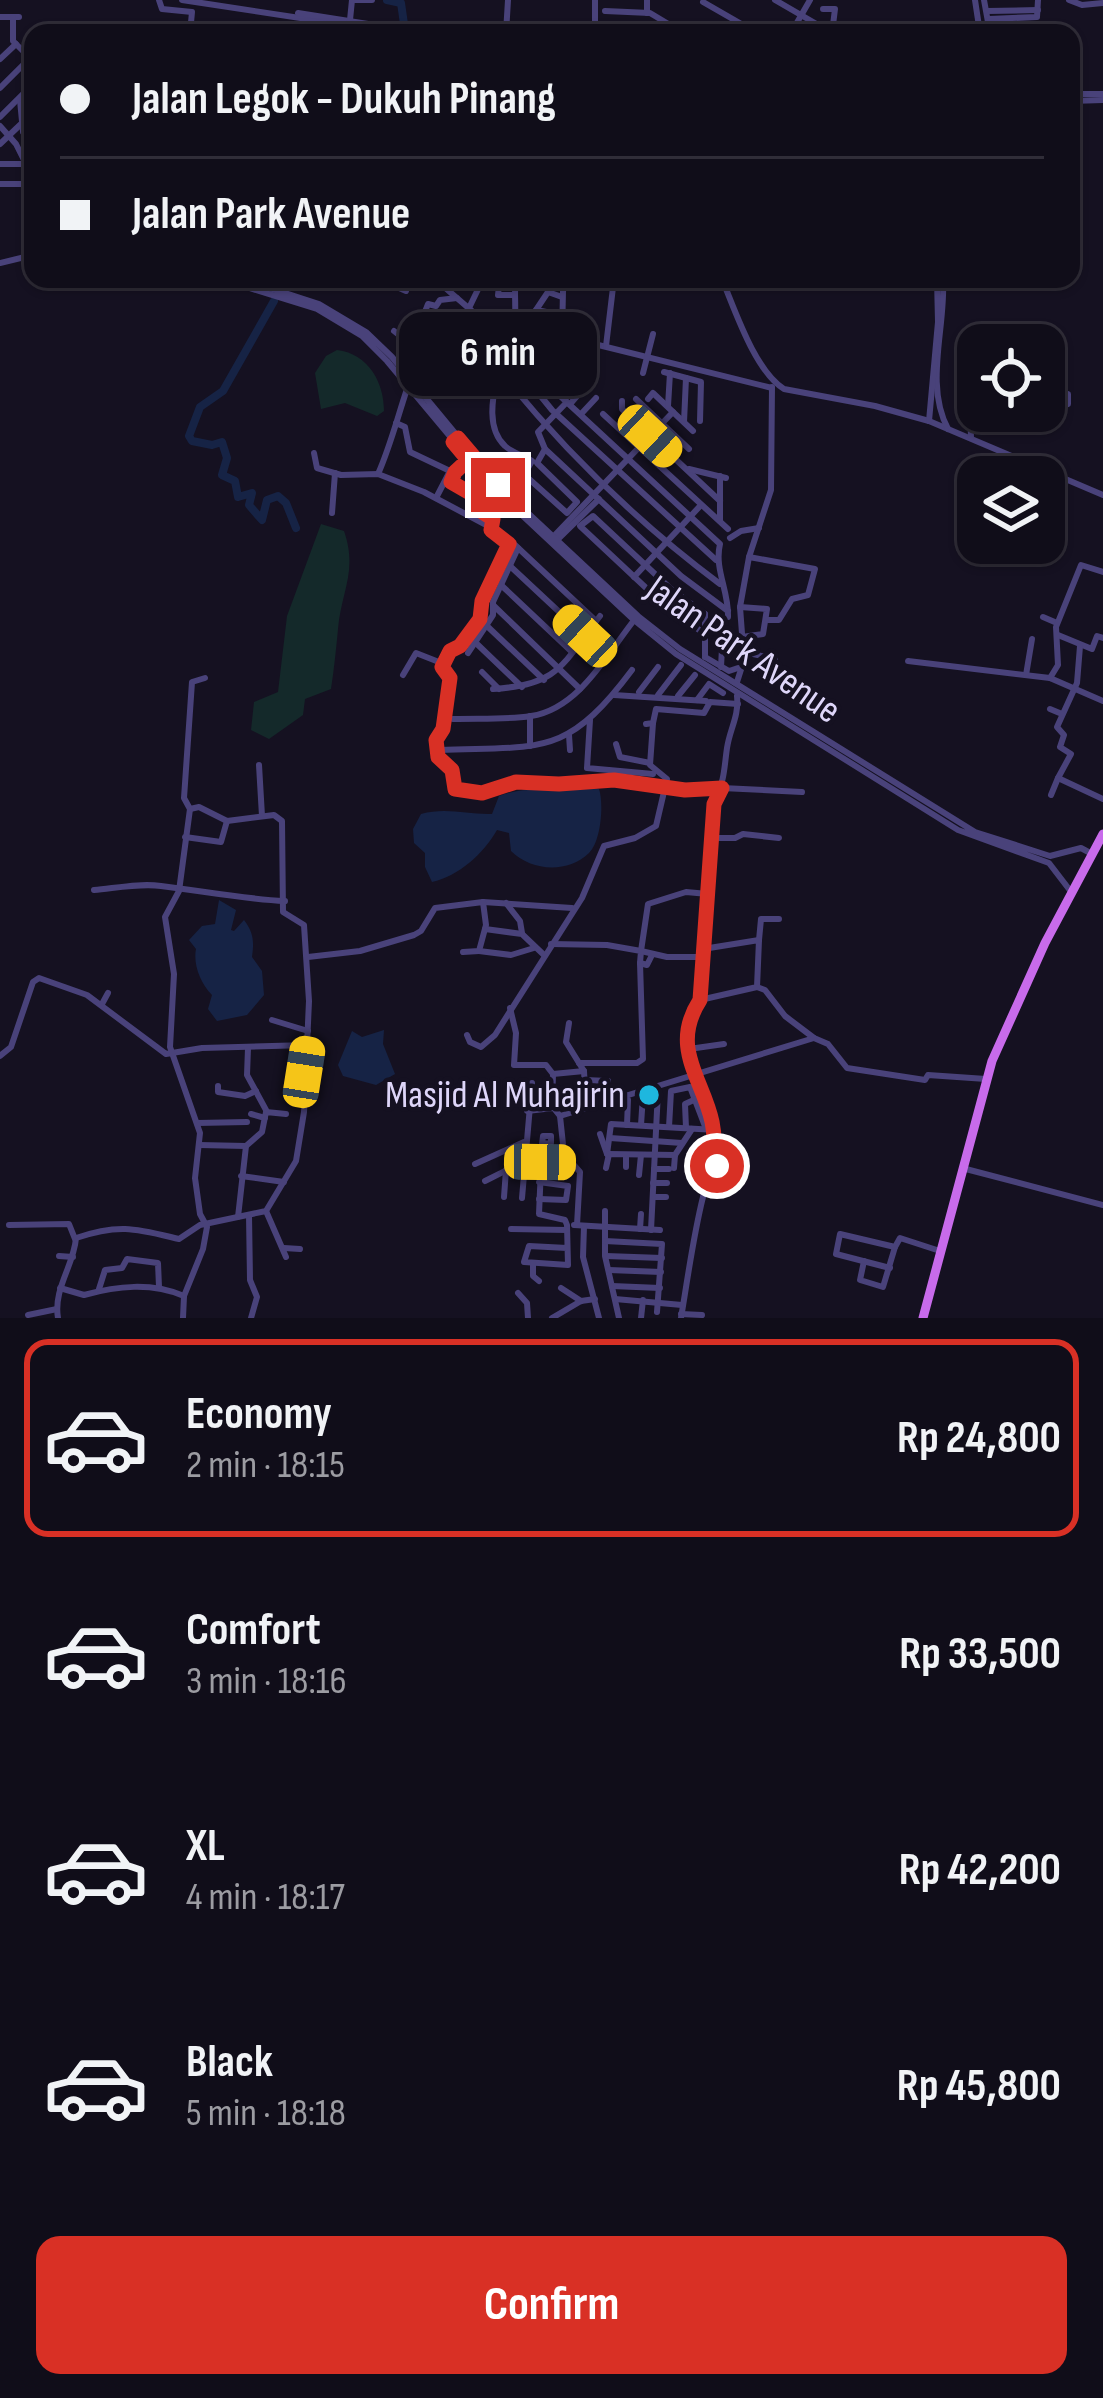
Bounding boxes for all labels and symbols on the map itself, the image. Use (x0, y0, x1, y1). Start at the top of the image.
callout: 6 min (399, 311, 597, 395)
car (611, 398, 689, 474)
route end (471, 458, 525, 512)
street label: Jalan Park Avenue (636, 565, 849, 734)
car (546, 598, 624, 674)
car (281, 1034, 327, 1110)
place label: Masjid Al Muhajirin (385, 1072, 625, 1119)
marker: Masjid Al Muhajirin (636, 1082, 662, 1108)
route start (690, 1139, 744, 1193)
car (504, 1143, 576, 1181)

